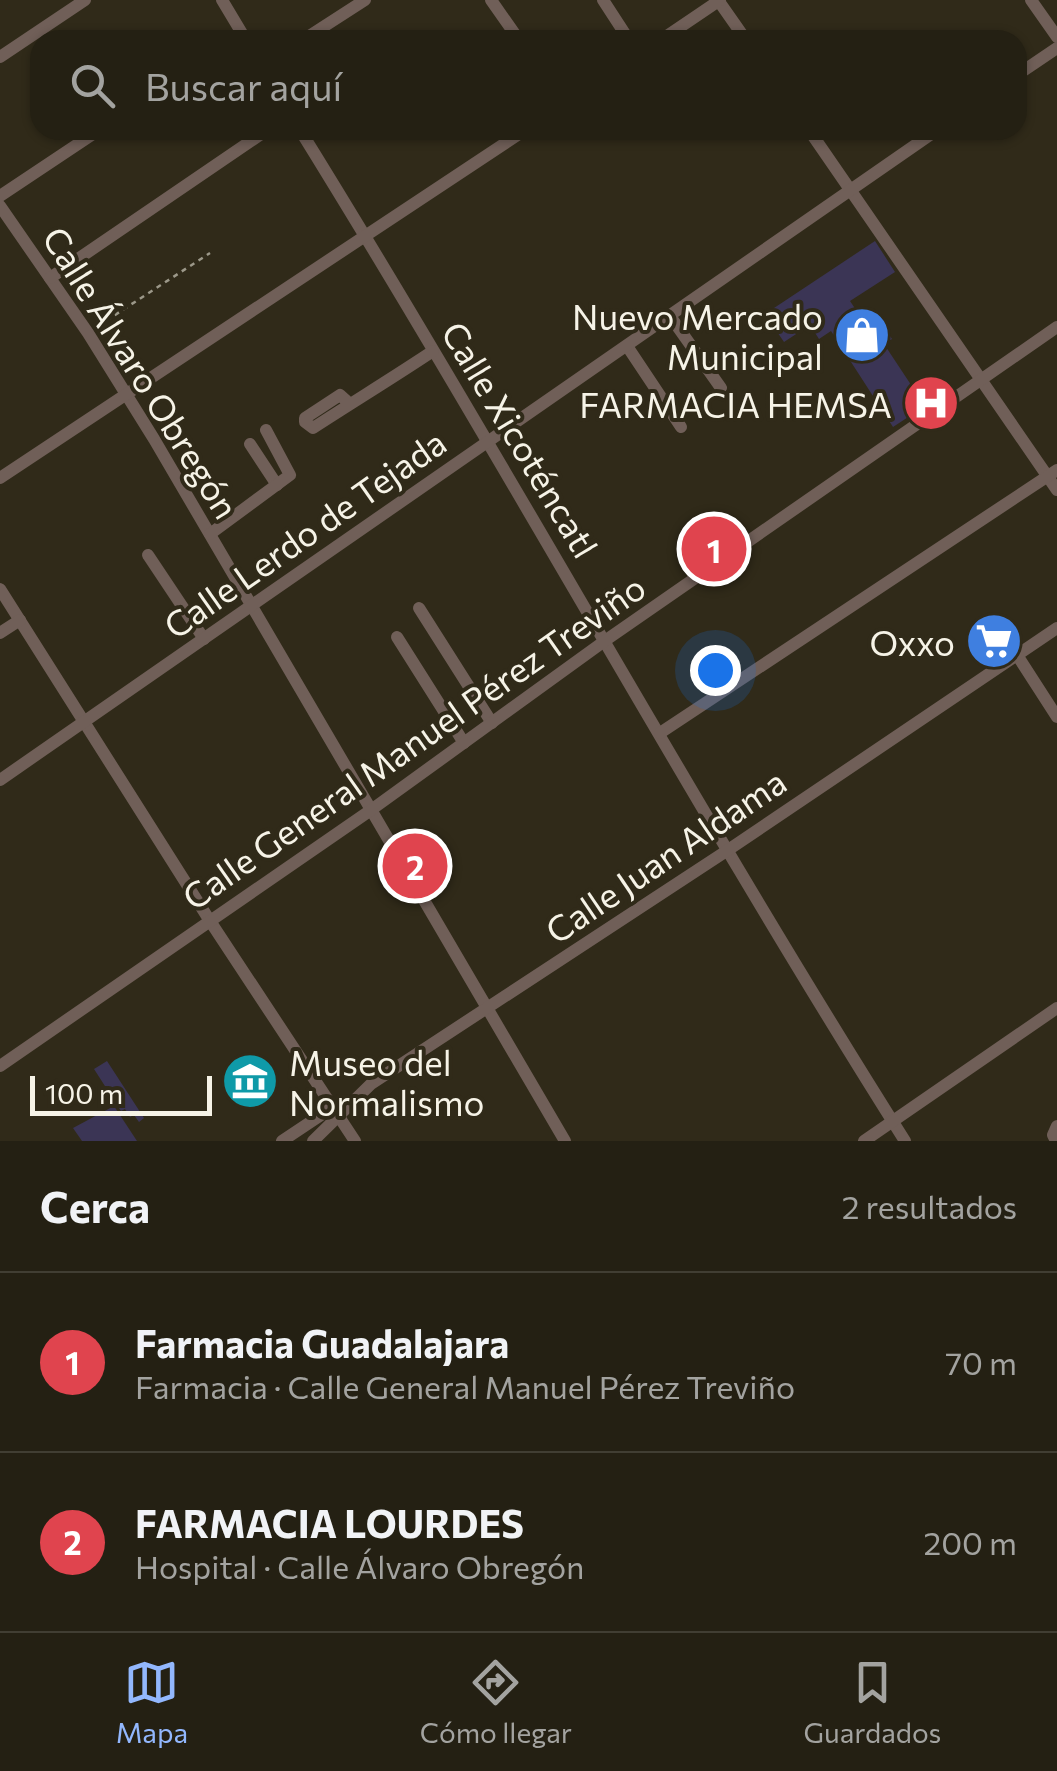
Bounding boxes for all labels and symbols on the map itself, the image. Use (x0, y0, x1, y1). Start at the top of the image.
street label: Calle Álvaro Obregón (35, 218, 249, 526)
place label: Nuevo Mercado Municipal (572, 294, 823, 377)
shop icon: Nuevo Mercado Municipal (832, 305, 892, 365)
street label: Calle Xicoténcatl (434, 313, 608, 565)
hospital icon: FARMACIA HEMSA (901, 373, 961, 433)
place label: FARMACIA HEMSA (579, 382, 892, 425)
street label: Calle Lerdo de Tejada (155, 420, 453, 646)
pin: 1 (682, 512, 746, 586)
street label: Calle General Manuel Pérez Treviño (173, 564, 653, 918)
supermarket icon: Oxxo (964, 611, 1024, 671)
place label: Oxxo (869, 620, 955, 663)
your location (690, 645, 741, 696)
street label: Calle Juan Aldama (537, 759, 793, 951)
pin: 2 (382, 828, 448, 904)
place label: Museo del Normalismo (289, 1040, 484, 1123)
museum icon: Museo del Normalismo (220, 1051, 280, 1111)
scale bar (30, 1071, 212, 1116)

